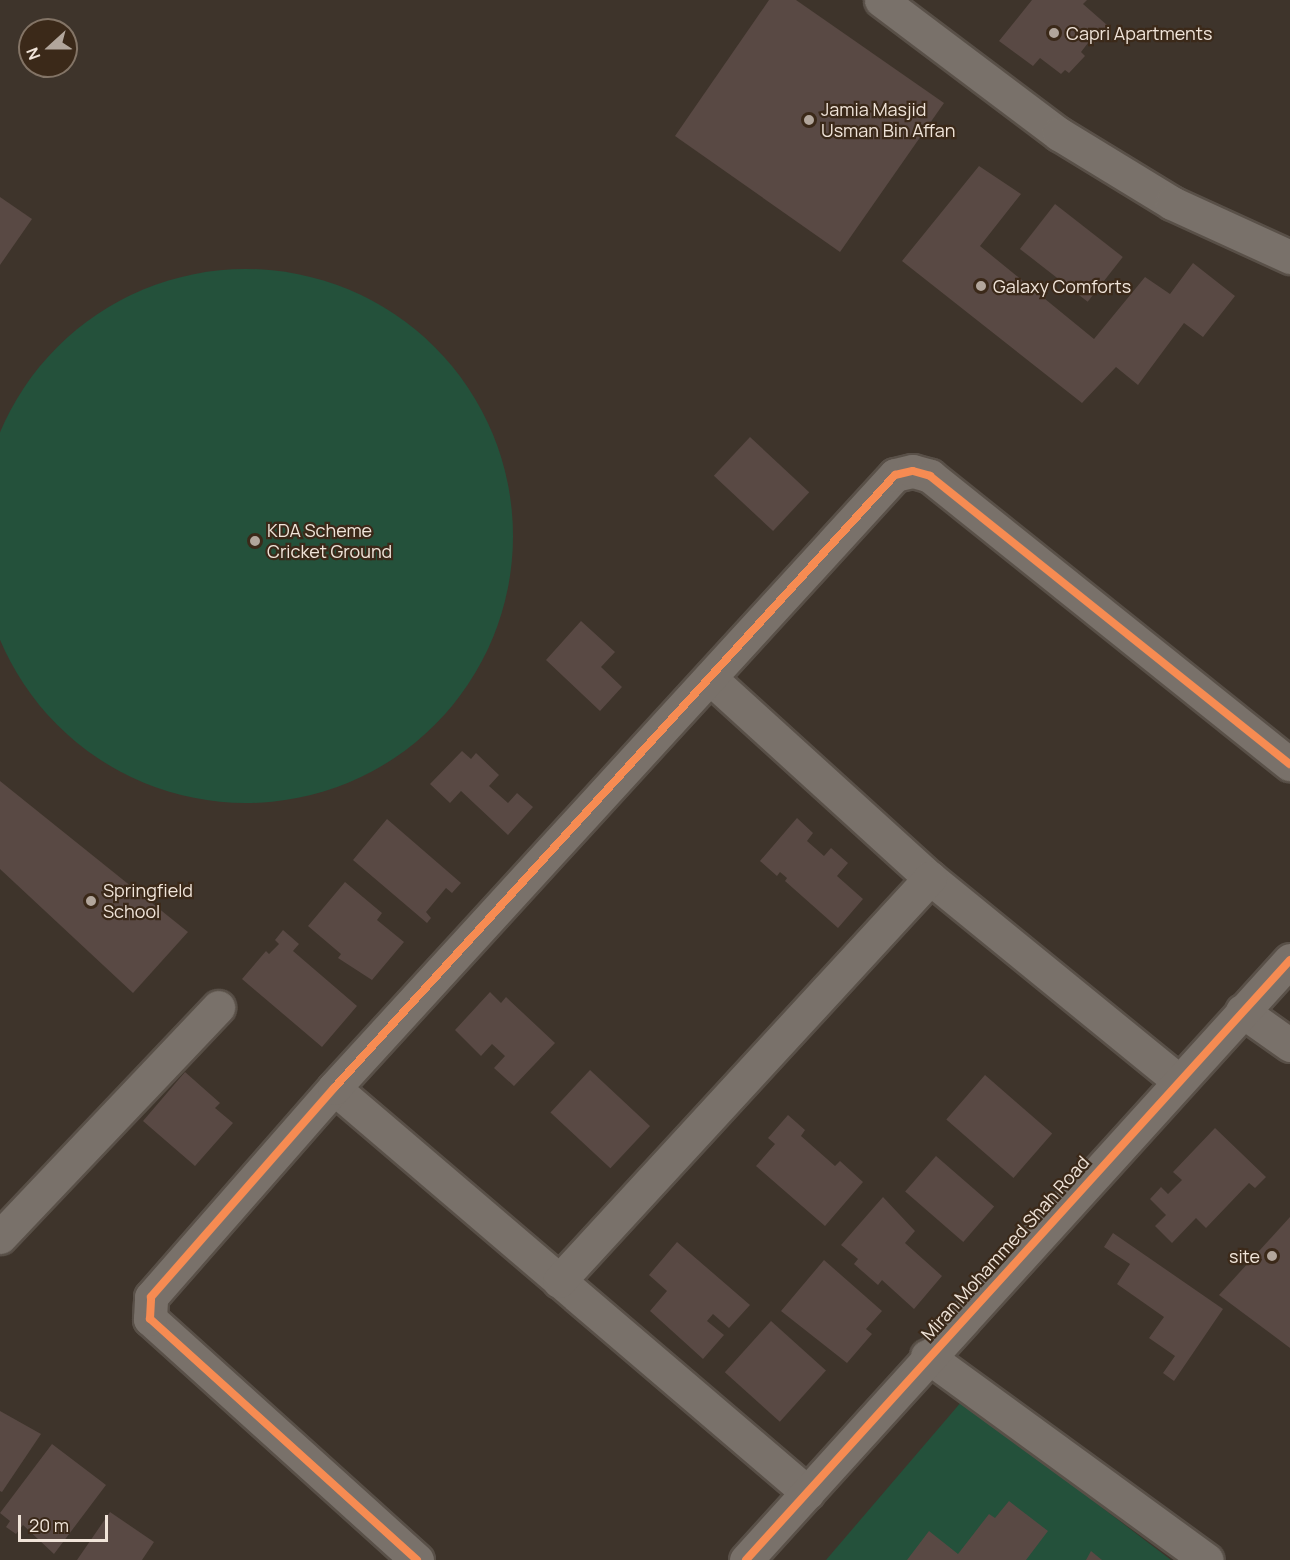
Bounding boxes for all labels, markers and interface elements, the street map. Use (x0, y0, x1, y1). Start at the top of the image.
north arrow (18, 18, 78, 78)
place label: Capri Apartments (1066, 22, 1212, 44)
marker: Capri Apartments (1047, 26, 1061, 40)
text: N (21, 44, 45, 63)
place label: Jamia Masjid Usman Bin Affan (821, 99, 955, 142)
marker: Jamia Masjid Usman Bin Affan (802, 113, 816, 127)
place label: Galaxy Comforts (993, 275, 1131, 297)
marker: Galaxy Comforts (974, 279, 988, 293)
place label: KDA Scheme Cricket Ground (267, 520, 392, 562)
marker: KDA Scheme Cricket Ground (248, 534, 262, 548)
place label: Springfield School (103, 880, 193, 922)
marker: Springfield School (84, 894, 98, 908)
street label: Miran Mohammed Shah Road (917, 1152, 1093, 1344)
place label: site (1229, 1245, 1260, 1267)
marker: site (1265, 1249, 1279, 1263)
scale bar (21, 1503, 111, 1541)
text: 20 m (29, 1513, 69, 1537)

